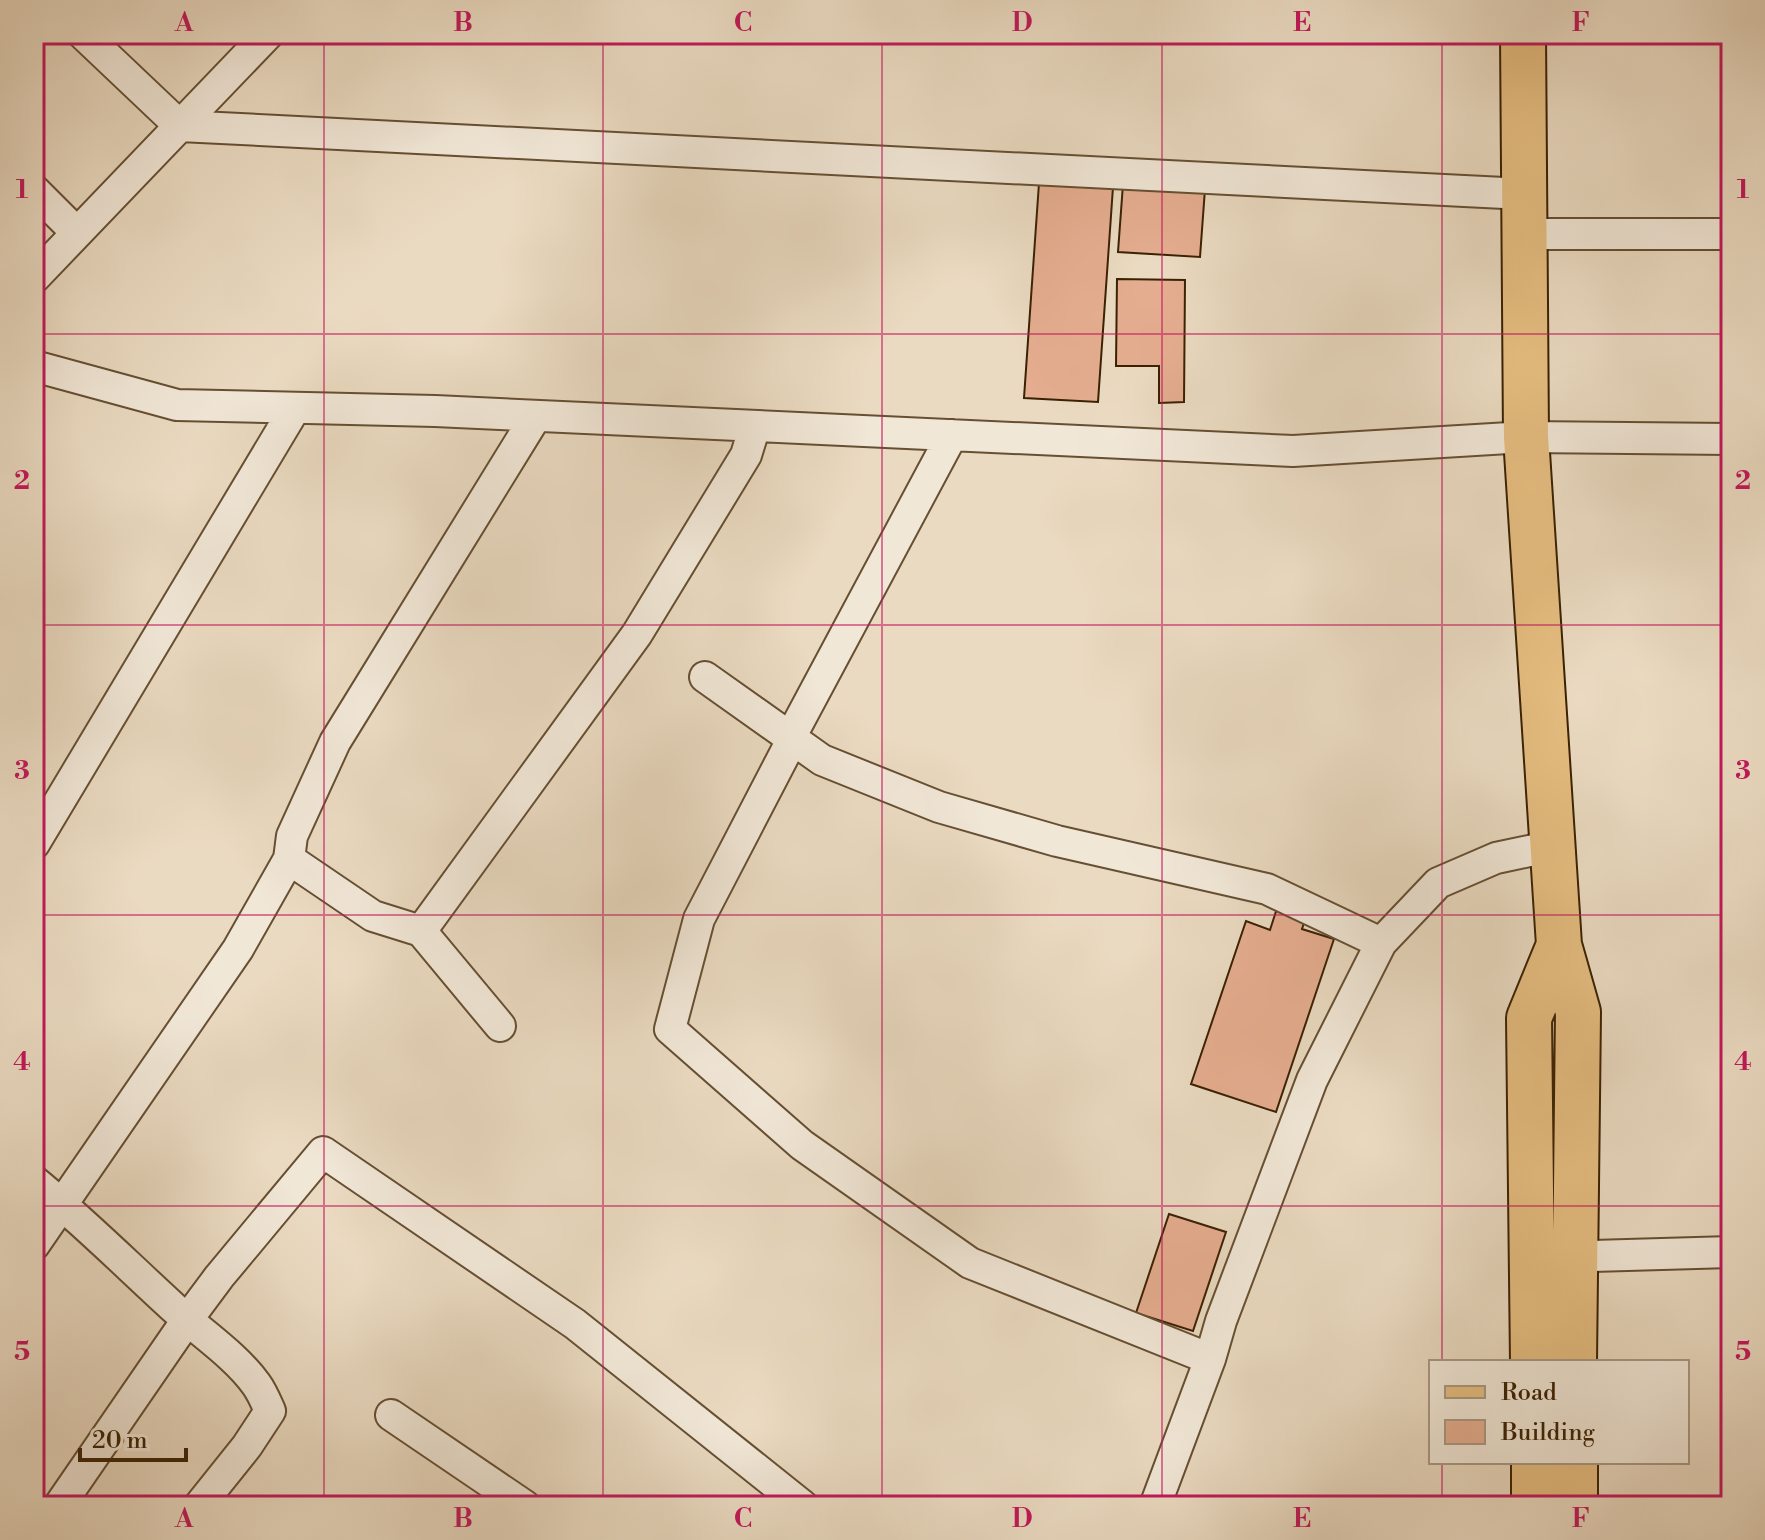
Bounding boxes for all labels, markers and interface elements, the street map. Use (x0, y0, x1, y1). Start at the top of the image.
text: A (174, 7, 194, 39)
text: B (453, 7, 473, 39)
text: C (734, 7, 752, 39)
text: D (1012, 7, 1032, 39)
text: E (1293, 7, 1311, 39)
text: F (1572, 7, 1590, 39)
text: 1 (16, 174, 29, 206)
text: 1 (1737, 174, 1750, 206)
text: 2 (14, 465, 30, 497)
text: 2 (1735, 465, 1751, 497)
text: 3 (14, 755, 30, 787)
text: 3 (1735, 755, 1751, 787)
text: 4 (13, 1046, 31, 1078)
text: 4 (1734, 1046, 1752, 1078)
text: 5 (14, 1336, 30, 1368)
text: 5 (1735, 1336, 1751, 1368)
legend (1429, 1360, 1689, 1464)
text: Road (1501, 1378, 1557, 1408)
scale bar (80, 1412, 186, 1462)
text: Building (1500, 1418, 1595, 1448)
text: 20 m (92, 1426, 148, 1456)
text: A (174, 1503, 194, 1535)
text: B (453, 1503, 473, 1535)
text: C (734, 1503, 752, 1535)
text: D (1012, 1503, 1032, 1535)
text: E (1293, 1503, 1311, 1535)
text: F (1572, 1503, 1590, 1535)

